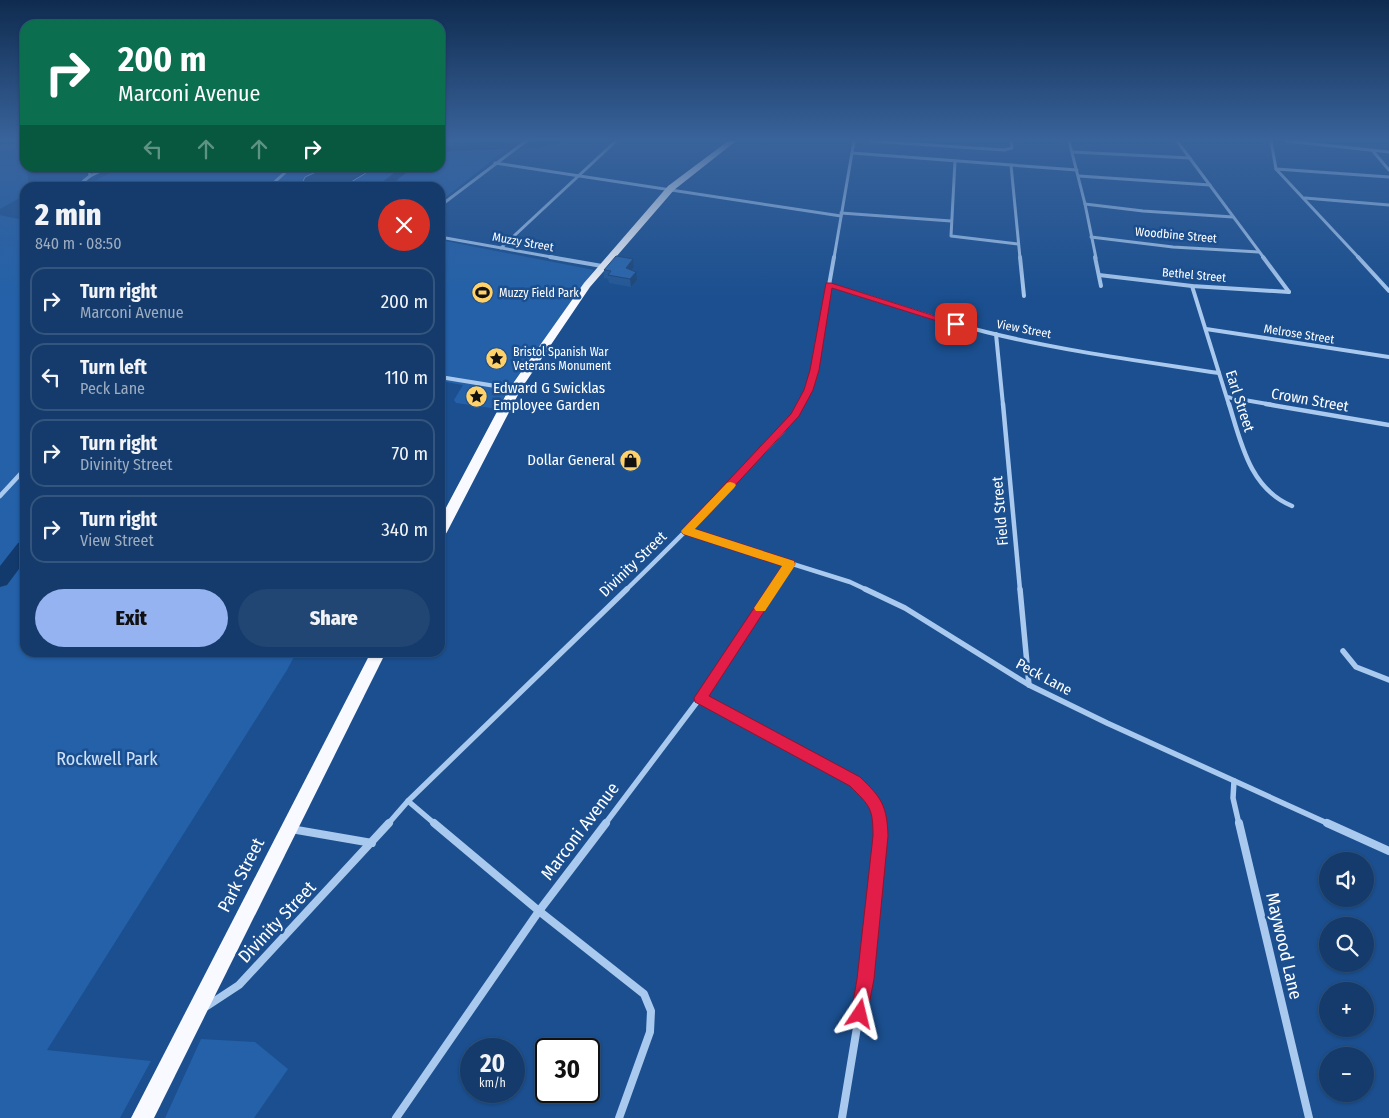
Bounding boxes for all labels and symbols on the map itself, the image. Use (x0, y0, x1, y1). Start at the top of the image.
street label: Woodbine Street (1135, 224, 1217, 246)
street label: Muzzy Street (491, 230, 555, 254)
street label: Bethel Street (1161, 265, 1227, 285)
sports icon: Muzzy Field Park (471, 281, 495, 305)
place label: Muzzy Field Park (499, 286, 579, 300)
pin (935, 303, 977, 345)
street label: View Street (996, 317, 1053, 341)
street label: Melrose Street (1263, 322, 1335, 346)
place label: Bristol Spanish War Veterans Monument (513, 345, 611, 373)
place icon: Bristol Spanish War Veterans Monument (485, 347, 509, 371)
street label: Earl Street (1222, 368, 1258, 434)
place label: Edward G Swicklas Employee Garden (493, 379, 605, 414)
street label: Crown Street (1270, 384, 1350, 416)
place icon: Edward G Swicklas Employee Garden (465, 385, 489, 409)
shop icon: Dollar General (619, 448, 643, 472)
place label: Dollar General (527, 451, 615, 469)
street label: Field Street (988, 475, 1012, 546)
street label: Divinity Street (596, 527, 670, 601)
street label: Peck Lane (1013, 655, 1075, 699)
park label: Rockwell Park (56, 748, 158, 770)
street label: Marconi Avenue (536, 778, 624, 884)
street label: Park Street (213, 834, 269, 916)
street label: Divinity Street (234, 876, 321, 968)
street label: Maywood Lane (1261, 890, 1307, 1002)
position arrow (833, 987, 885, 1039)
speed limit sign: 30 (535, 1038, 600, 1103)

